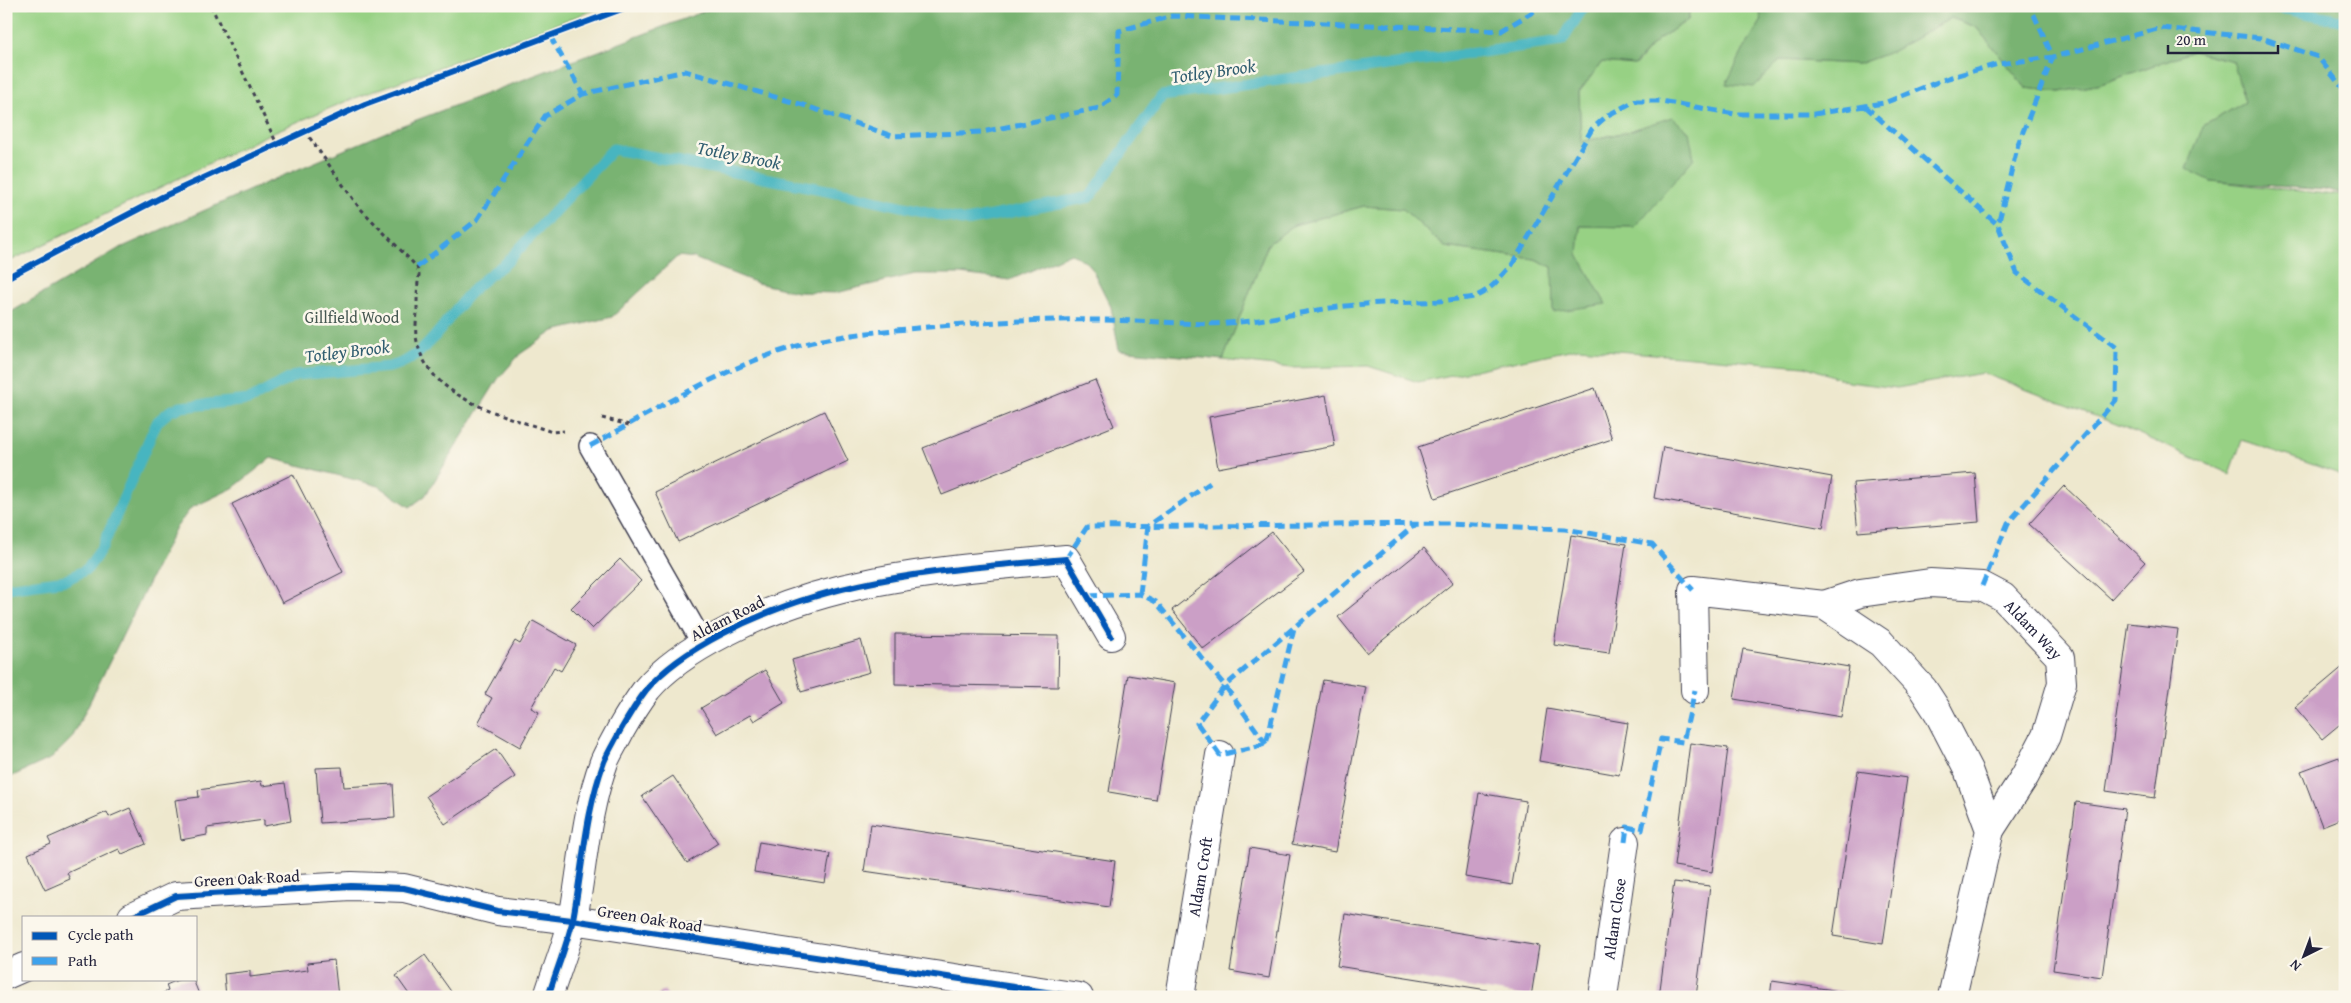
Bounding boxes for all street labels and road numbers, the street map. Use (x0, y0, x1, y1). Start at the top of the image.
street label: Aldam Road (686, 589, 769, 647)
street label: Aldam Way (1999, 594, 2068, 665)
street label: Aldam Croft (1181, 834, 1218, 919)
street label: Green Oak Road (194, 863, 301, 893)
street label: Aldam Close (1596, 876, 1632, 961)
street label: Green Oak Road (596, 898, 705, 938)

